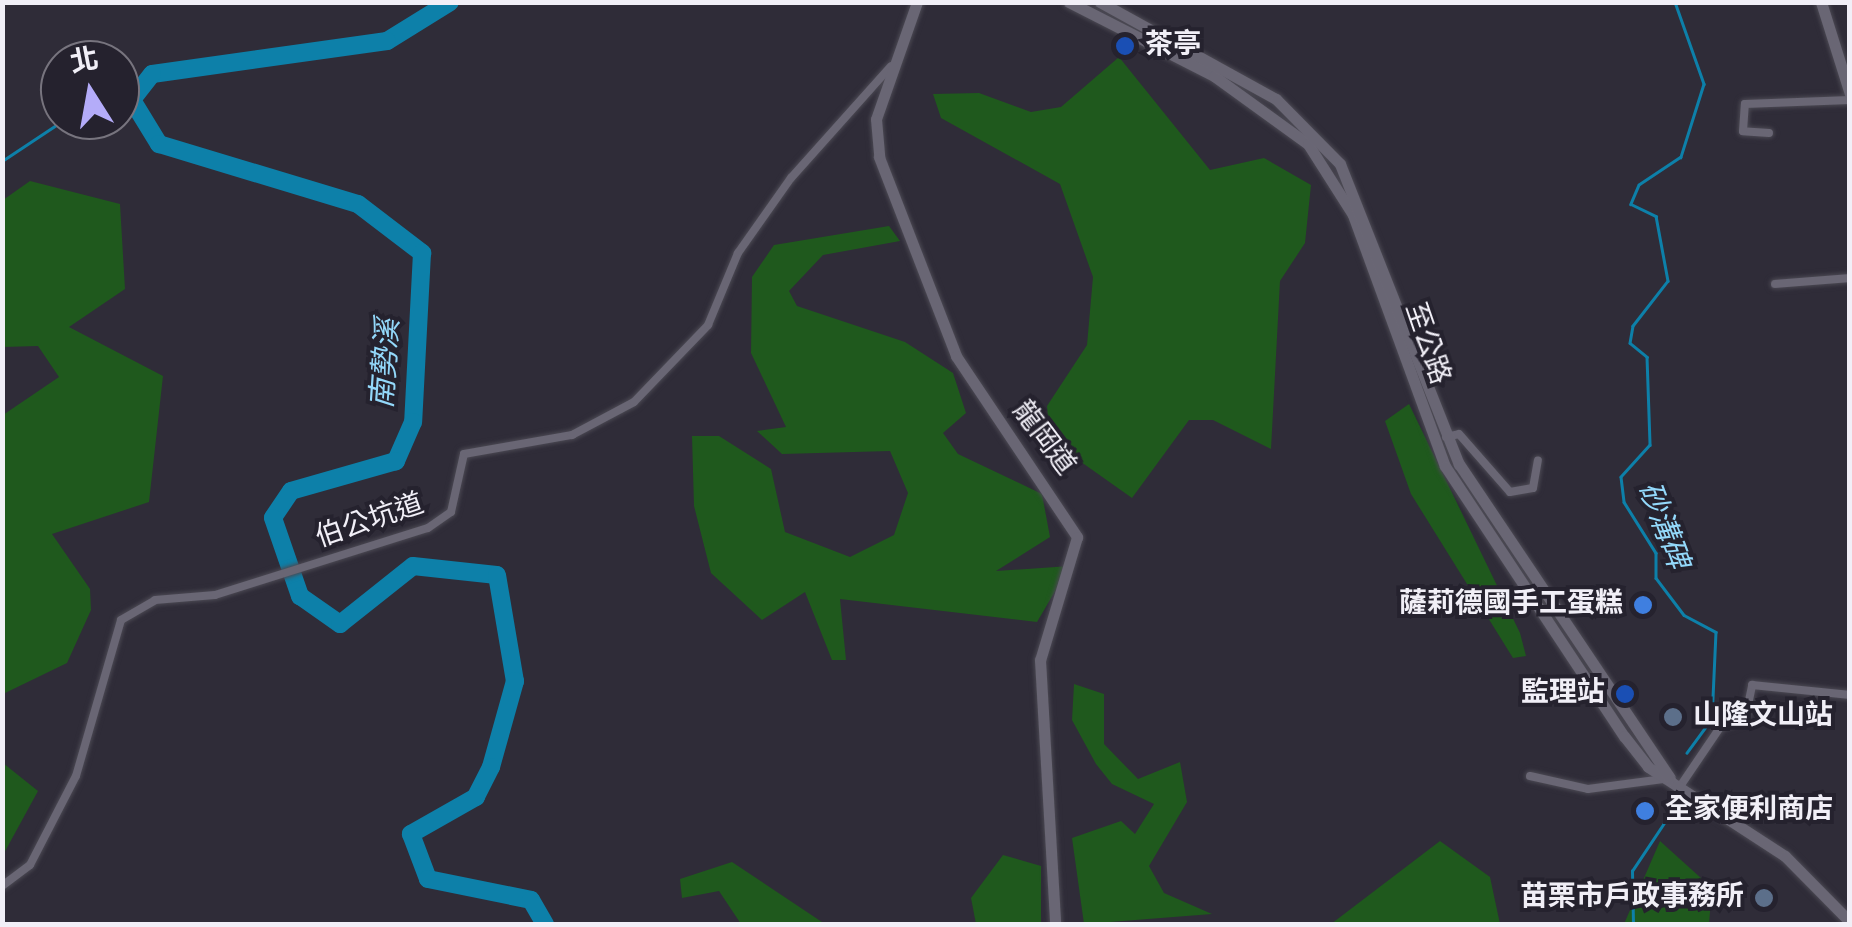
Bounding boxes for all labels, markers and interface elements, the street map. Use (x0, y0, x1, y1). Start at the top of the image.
place label: 茶亭 (1145, 29, 1201, 63)
marker: 茶亭 (1114, 35, 1136, 57)
north arrow (40, 40, 140, 140)
text: 北 (67, 42, 102, 83)
street label: 至公路 (1396, 299, 1456, 389)
water label: 南勢溪 (367, 318, 409, 410)
street label: 龍岡道 (1004, 395, 1082, 483)
water label: 砂溝碑 (1628, 478, 1694, 574)
street label: 伯公坑道 (312, 488, 428, 556)
place label: 薩莉德國手工蛋糕 (1399, 588, 1623, 622)
marker: 薩莉德國手工蛋糕 (1632, 594, 1654, 616)
place label: 監理站 (1521, 677, 1605, 711)
marker: 監理站 (1614, 683, 1636, 705)
place label: 山隆文山站 (1693, 700, 1833, 734)
marker: 山隆文山站 (1662, 706, 1684, 728)
place label: 全家便利商店 (1665, 794, 1833, 828)
marker: 全家便利商店 (1634, 800, 1656, 822)
place label: 苗栗市戶政事務所 (1520, 881, 1744, 915)
marker: 苗栗市戶政事務所 (1753, 887, 1775, 909)

